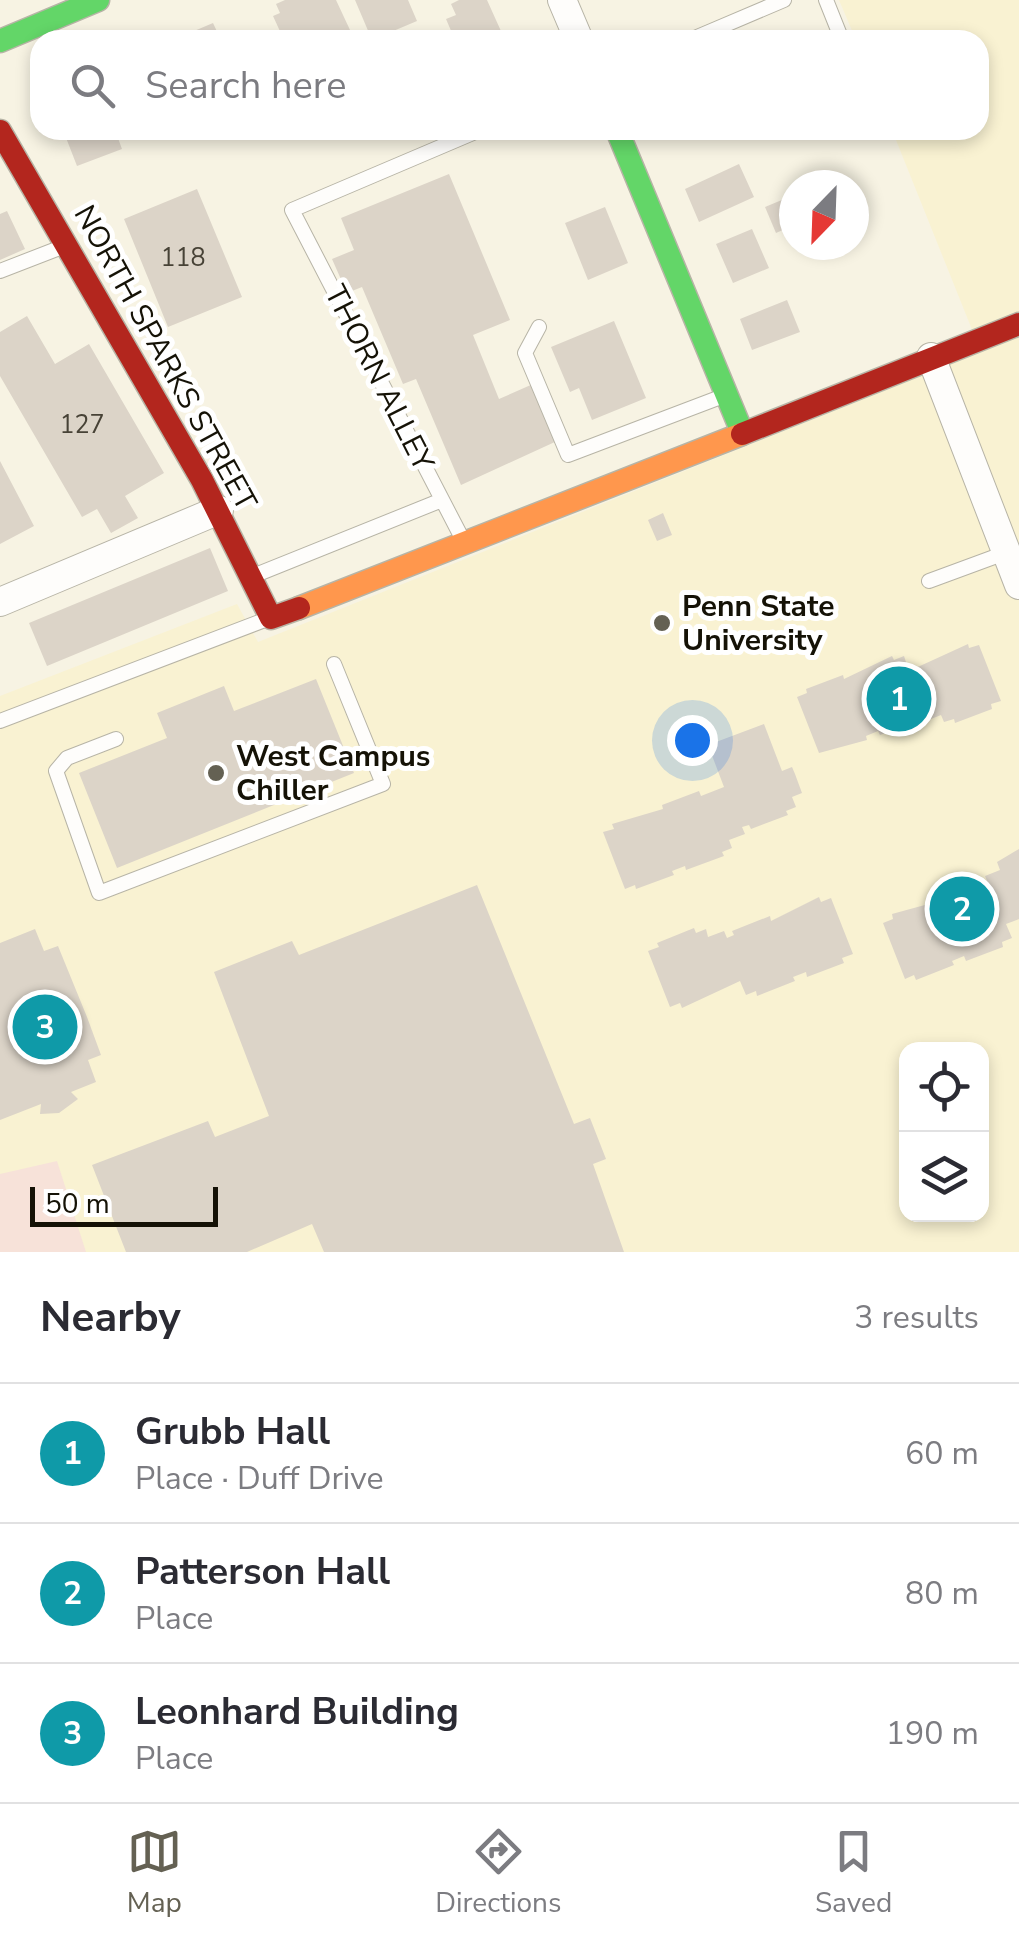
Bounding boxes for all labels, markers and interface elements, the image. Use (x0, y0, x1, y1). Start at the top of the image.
search box (30, 30, 989, 140)
icon: search (65, 58, 120, 113)
text: Search here (145, 60, 346, 111)
north arrow (779, 170, 869, 260)
street label: NORTH SPARKS STREET (64, 198, 266, 518)
house number: 118 (160, 241, 206, 275)
street label: THORN ALLEY (315, 278, 444, 479)
house number: 127 (59, 408, 105, 442)
place label: Penn State University (682, 586, 835, 661)
marker: Penn State University (651, 612, 673, 634)
pin: 1 (866, 662, 932, 736)
your location (667, 715, 718, 766)
place label: West Campus Chiller (236, 736, 430, 811)
marker: West Campus Chiller (205, 762, 227, 784)
pin: 2 (930, 872, 994, 946)
pin: 3 (12, 990, 78, 1064)
map controls (899, 1042, 989, 1222)
button: locate (899, 1042, 989, 1132)
button: layers (899, 1132, 989, 1222)
scale bar (30, 1182, 218, 1226)
text: 50 m (45, 1185, 110, 1223)
text: Nearby (40, 1289, 181, 1346)
text: 3 results (854, 1296, 979, 1339)
text: Grubb Hall (135, 1406, 330, 1457)
text: 1 (63, 1432, 82, 1475)
text: 60 m (905, 1432, 979, 1475)
text: Place · Duff Drive (135, 1457, 384, 1500)
text: Patterson Hall (135, 1546, 390, 1597)
text: 2 (63, 1572, 82, 1615)
text: 80 m (905, 1572, 979, 1615)
text: Place (135, 1597, 213, 1640)
text: Leonhard Building (135, 1686, 459, 1737)
text: 3 (63, 1712, 82, 1755)
text: 190 m (886, 1712, 979, 1755)
text: Place (135, 1737, 213, 1780)
tab: Map (127, 1824, 182, 1922)
tab: Directions (435, 1824, 561, 1922)
tab: Saved (815, 1824, 892, 1922)

